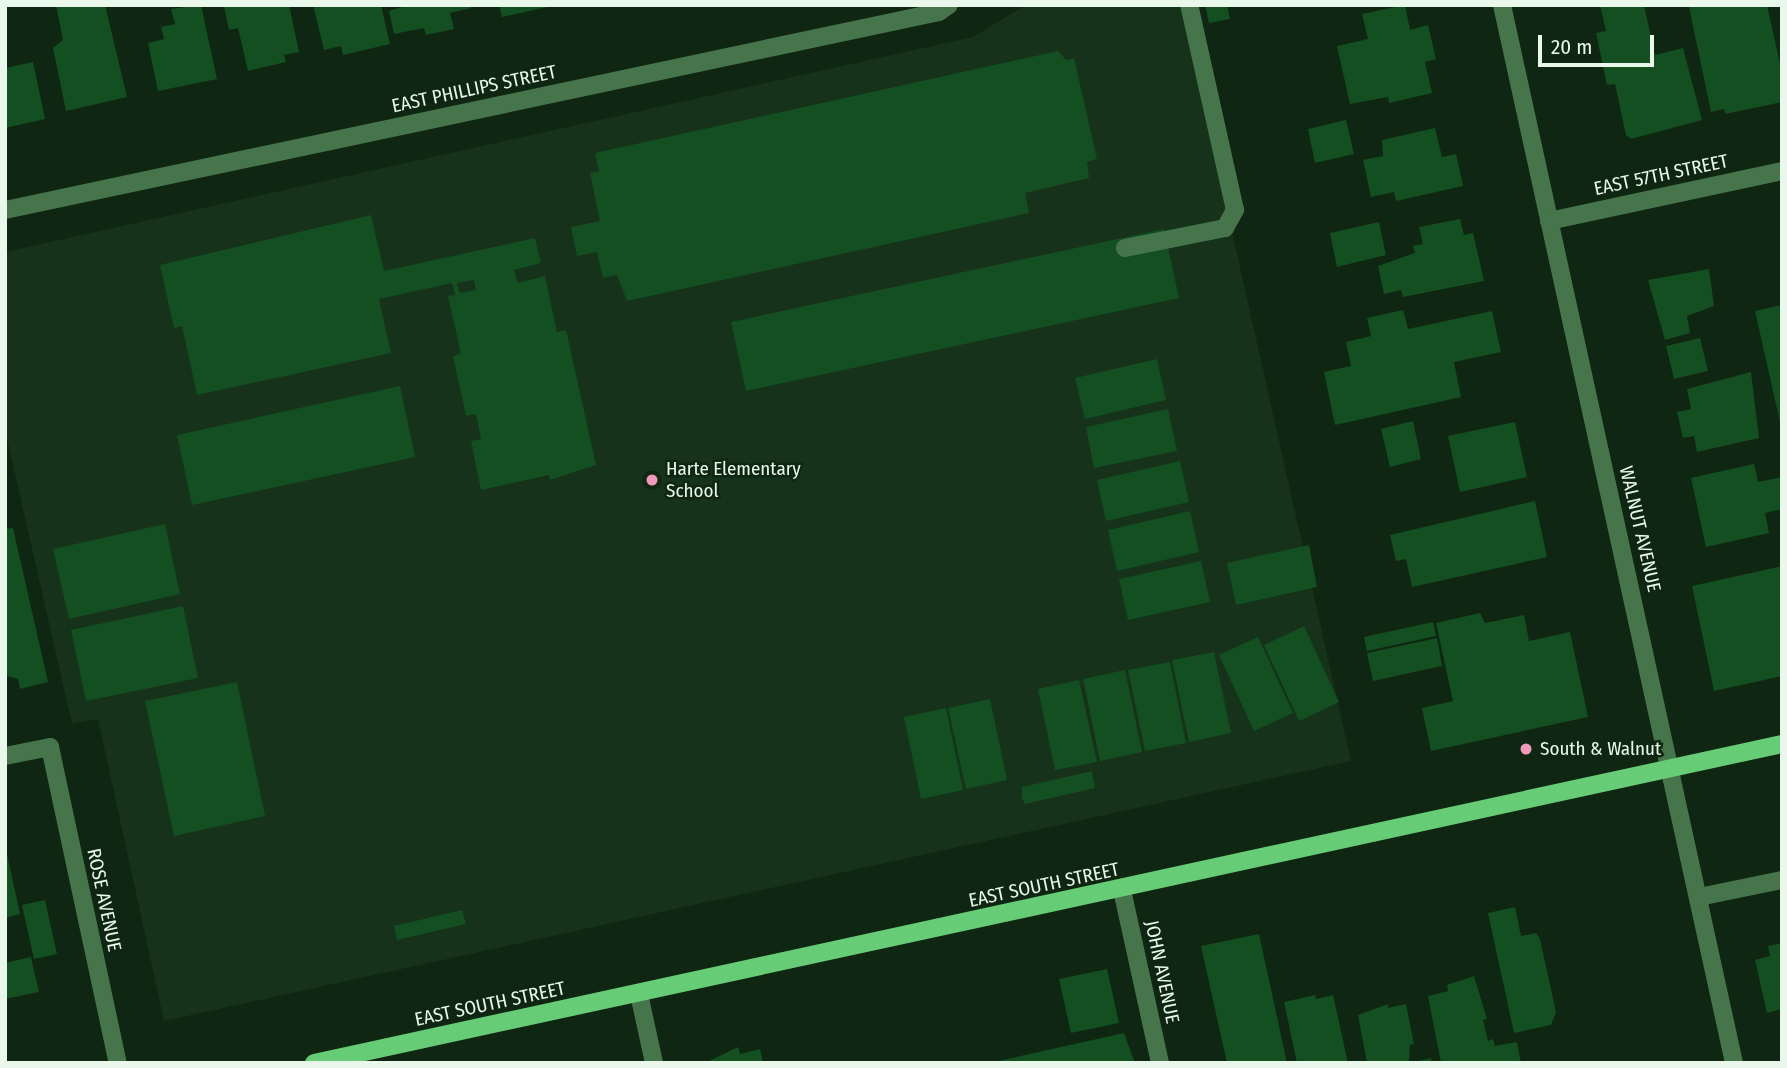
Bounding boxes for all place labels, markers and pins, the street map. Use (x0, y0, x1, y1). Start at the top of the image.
place label: Harte Elementary School (666, 458, 801, 502)
marker: Harte Elementary School (644, 472, 660, 488)
place label: South & Walnut (1540, 738, 1661, 760)
marker: South & Walnut (1518, 741, 1534, 757)

